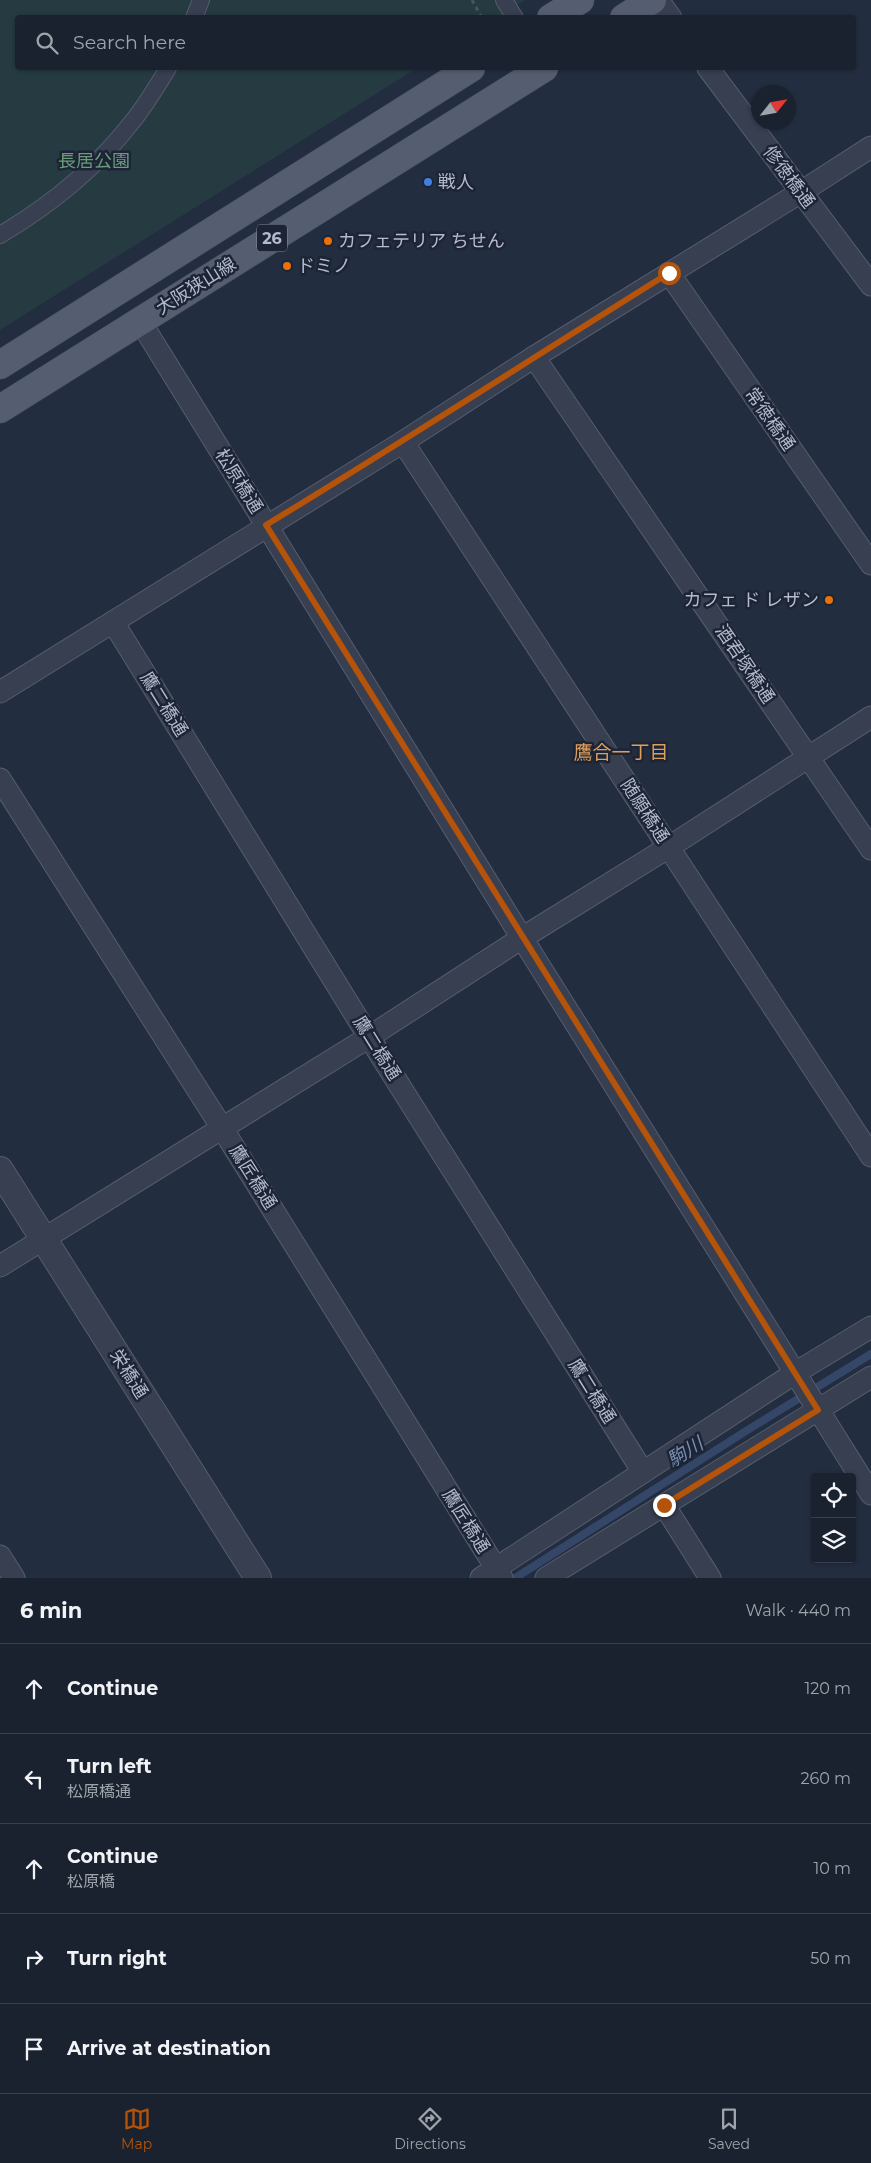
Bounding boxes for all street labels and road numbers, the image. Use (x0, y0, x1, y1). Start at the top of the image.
street label: 修徳橋通 (759, 142, 819, 212)
road number: 26 (257, 224, 287, 252)
street label: 大阪狭山線 (152, 253, 240, 319)
street label: 常徳橋通 (740, 383, 800, 455)
street label: 松原橋通 (211, 445, 267, 517)
street label: 酒君塚橋通 (711, 621, 779, 707)
street label: 鷹二橋通 (136, 668, 192, 740)
street label: 随願橋通 (616, 775, 674, 847)
street label: 鷹二橋通 (349, 1012, 405, 1084)
street label: 鷹匠橋通 (225, 1141, 281, 1213)
street label: 栄橋通 (105, 1345, 153, 1403)
street label: 鷹二橋通 (564, 1355, 620, 1427)
street label: 鷹匠橋通 (438, 1485, 494, 1557)

